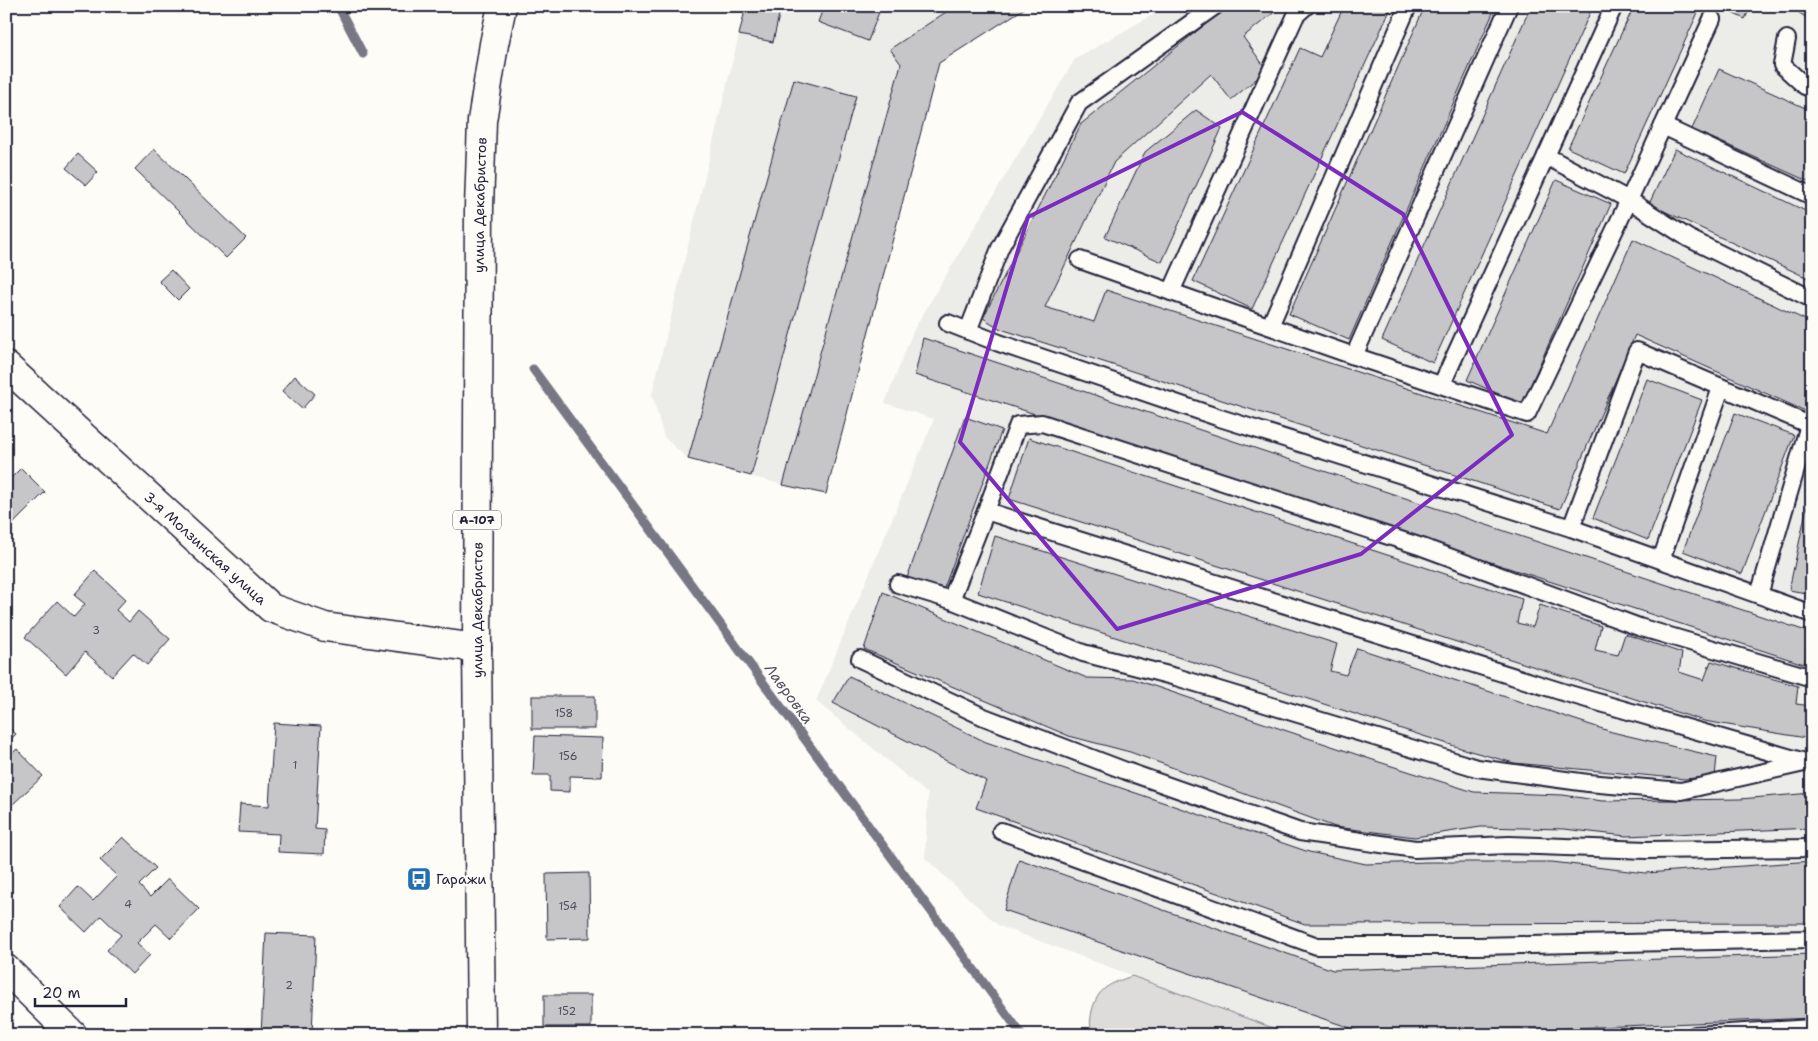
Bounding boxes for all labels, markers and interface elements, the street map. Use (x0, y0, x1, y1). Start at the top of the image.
street label: улица Декабристов (470, 137, 490, 273)
street label: 3-я Молзинская улица (140, 488, 271, 609)
road number: А-107 (453, 510, 501, 530)
street label: улица Декабристов (468, 542, 486, 678)
house number: 3 (92, 623, 100, 638)
water label: Лавровка (760, 659, 818, 728)
house number: 158 (555, 706, 573, 721)
house number: 156 (559, 749, 577, 764)
house number: 1 (293, 758, 297, 773)
bus stop icon: Гаражи (406, 866, 432, 892)
place label: Гаражи (436, 870, 486, 888)
house number: 4 (124, 897, 132, 912)
house number: 154 (559, 899, 578, 914)
scale bar (35, 976, 126, 1008)
house number: 2 (285, 978, 293, 993)
text: 20 m (42, 983, 81, 1003)
house number: 152 (558, 1004, 576, 1019)

